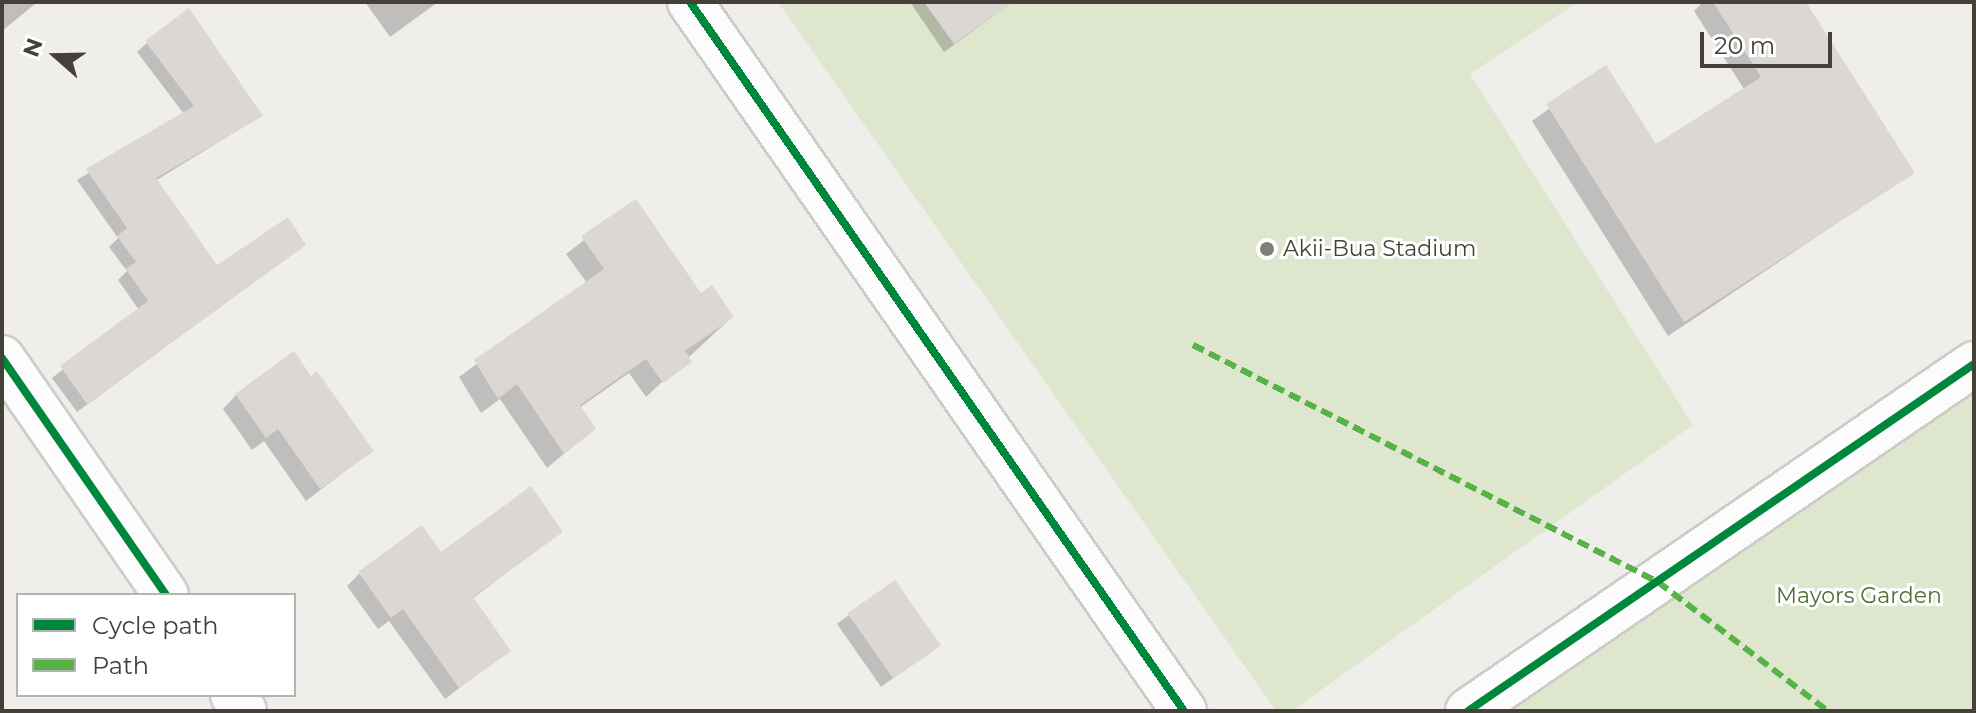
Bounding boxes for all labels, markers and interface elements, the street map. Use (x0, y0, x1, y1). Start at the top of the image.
north arrow (16, 16, 96, 96)
scale bar (1704, 16, 1836, 66)
text: 20 m (1714, 31, 1775, 60)
text: N (17, 35, 49, 61)
place label: Akii-Bua Stadium (1283, 236, 1476, 262)
marker: Akii-Bua Stadium (1258, 240, 1276, 258)
park label: Mayors Garden (1776, 583, 1942, 609)
legend (16, 593, 296, 697)
text: Cycle path (92, 611, 219, 640)
text: Path (92, 651, 149, 680)

